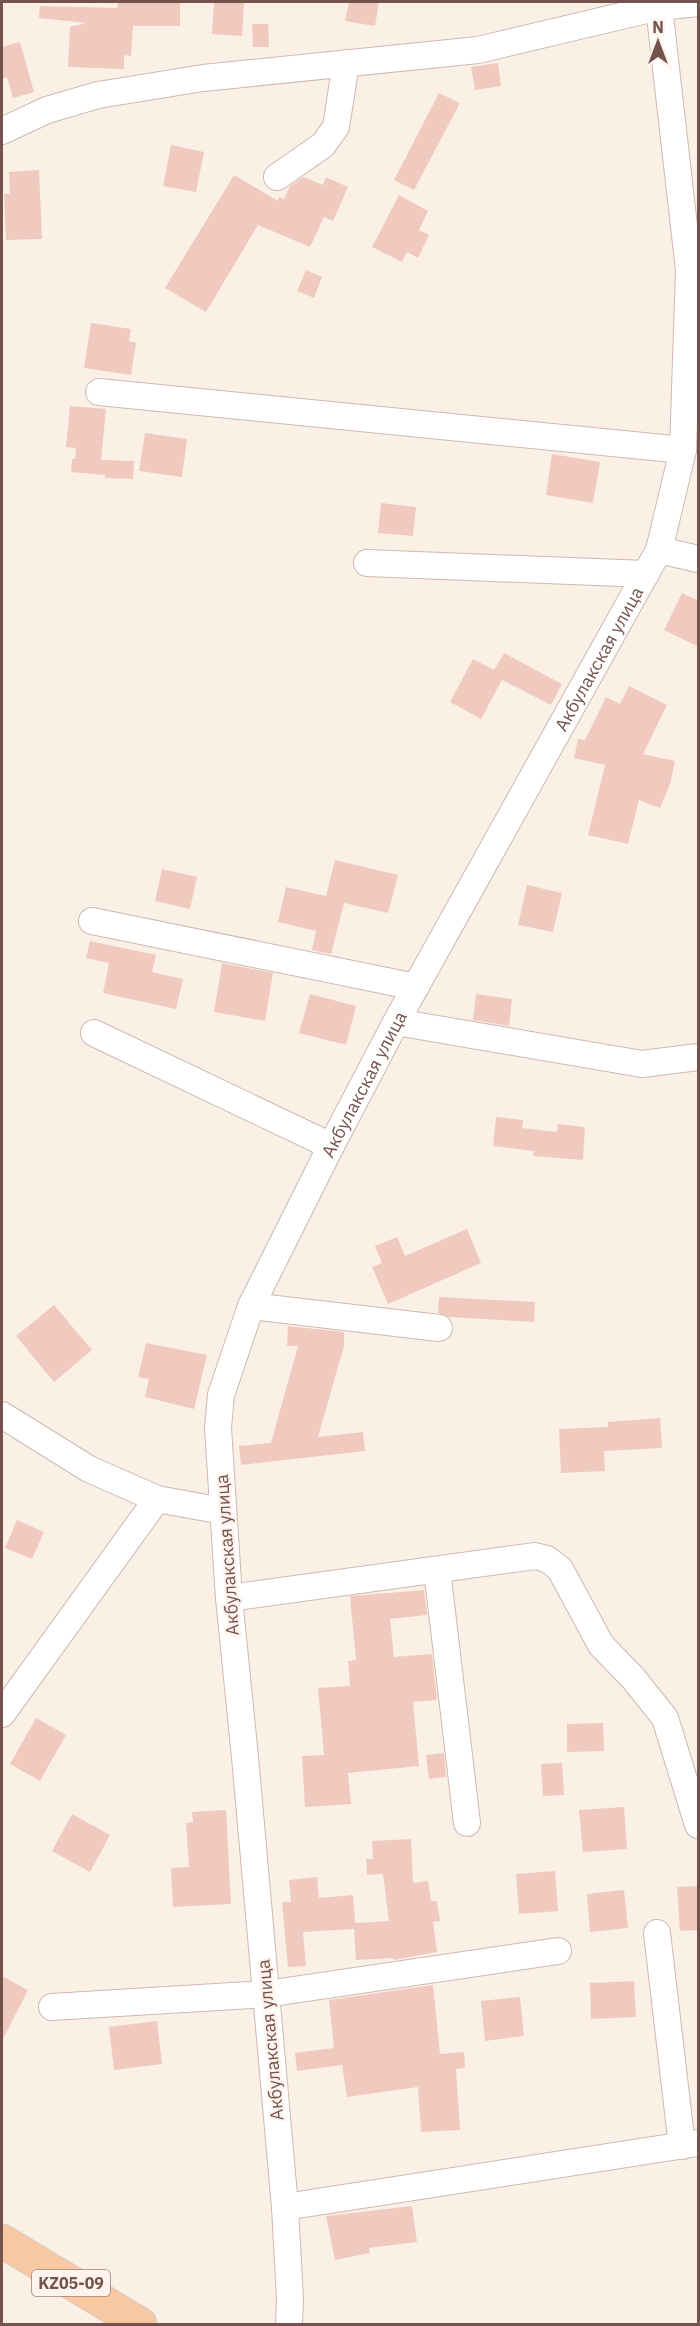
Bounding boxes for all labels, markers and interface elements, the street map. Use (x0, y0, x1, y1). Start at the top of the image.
north arrow (628, 12, 688, 72)
text: N (652, 17, 664, 37)
street label: Акбулакская улица (549, 582, 648, 735)
street label: Акбулакская улица (316, 1007, 412, 1161)
street label: Акбулакская улица (210, 1473, 244, 1636)
street label: Акбулакская улица (251, 1958, 289, 2122)
road number: KZ05-09 (32, 2270, 110, 2296)

